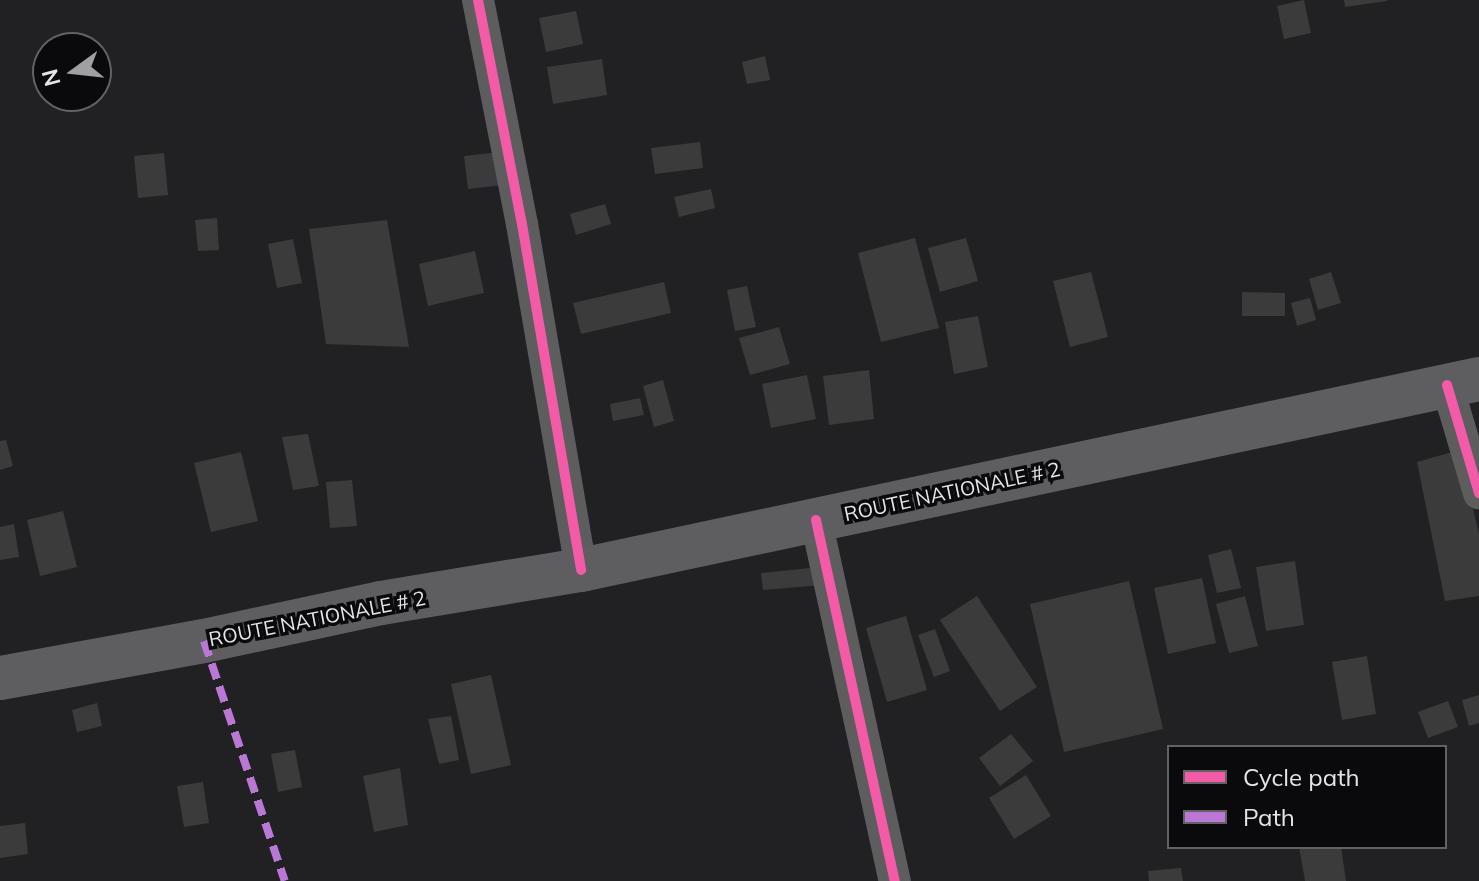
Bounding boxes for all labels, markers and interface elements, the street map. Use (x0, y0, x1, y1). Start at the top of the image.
north arrow (32, 32, 112, 112)
text: N (35, 66, 66, 89)
street label: ROUTE NATIONALE # 2 (842, 456, 1062, 526)
street label: ROUTE NATIONALE # 2 (207, 585, 427, 651)
legend (1167, 745, 1447, 849)
text: Cycle path (1243, 762, 1360, 792)
text: Path (1243, 802, 1295, 832)

